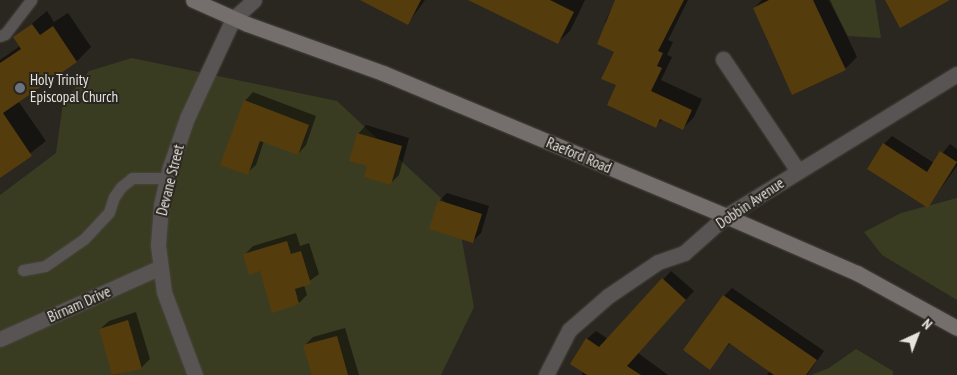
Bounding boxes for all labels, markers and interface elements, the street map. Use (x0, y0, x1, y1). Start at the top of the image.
place label: Holy Trinity Episcopal Church (30, 70, 118, 105)
marker: Holy Trinity Episcopal Church (14, 82, 26, 94)
street label: Raeford Road (544, 133, 614, 177)
street label: Devane Street (152, 143, 188, 217)
street label: Dobbin Avenue (712, 174, 788, 232)
street label: Birnam Drive (45, 282, 113, 326)
north arrow (892, 310, 942, 360)
text: N (918, 315, 936, 333)

